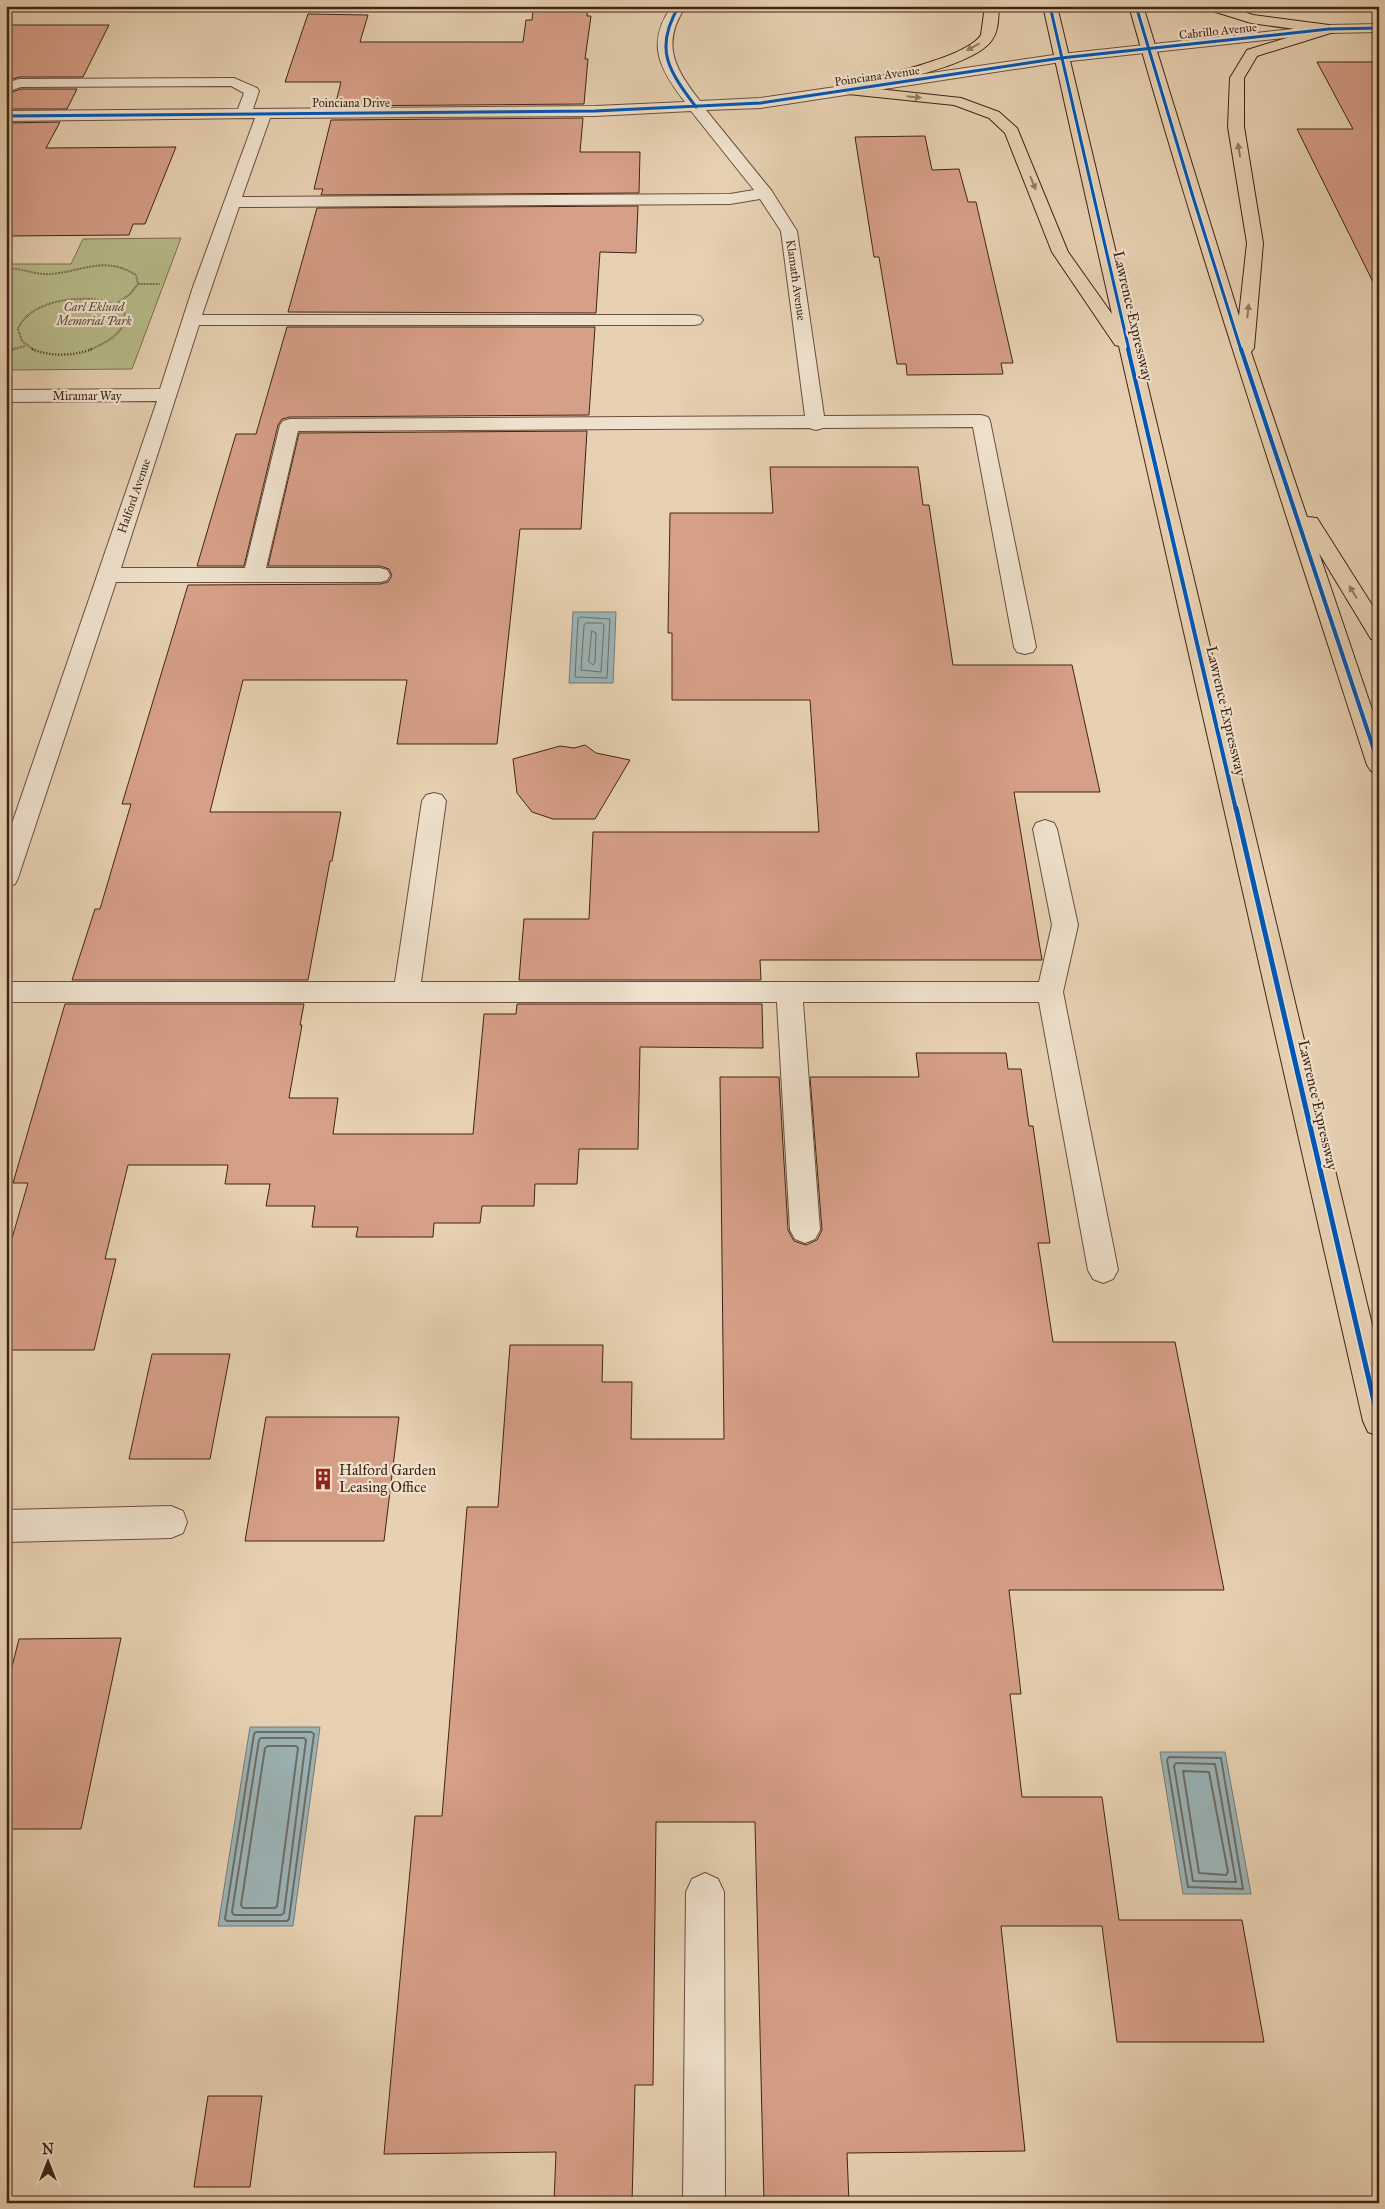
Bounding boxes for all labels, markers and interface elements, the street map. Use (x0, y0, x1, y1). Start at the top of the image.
street label: Cabrillo Avenue (1178, 20, 1258, 42)
one-way arrow (966, 43, 980, 52)
street label: Poinciana Avenue (833, 63, 921, 89)
one-way arrow (906, 93, 922, 101)
street label: Poinciana Drive (312, 96, 390, 110)
one-way arrow (1235, 141, 1243, 157)
one-way arrow (1029, 176, 1037, 190)
street label: Klamath Avenue (783, 239, 809, 321)
street label: Lawrence Expressway (1109, 249, 1157, 384)
park label: Carl Eklund Memorial Park (55, 300, 132, 328)
one-way arrow (1244, 302, 1252, 318)
street label: Miramar Way (53, 389, 122, 403)
street label: Halford Avenue (115, 457, 153, 535)
one-way arrow (1349, 586, 1358, 599)
street label: Lawrence Expressway (1202, 644, 1250, 779)
street label: Lawrence Expressway (1294, 1038, 1342, 1173)
place label: Halford Garden Leasing Office (339, 1461, 436, 1496)
building icon: Halford Garden Leasing Office (310, 1466, 336, 1492)
north arrow (22, 2136, 72, 2186)
text: N (42, 2141, 54, 2158)

